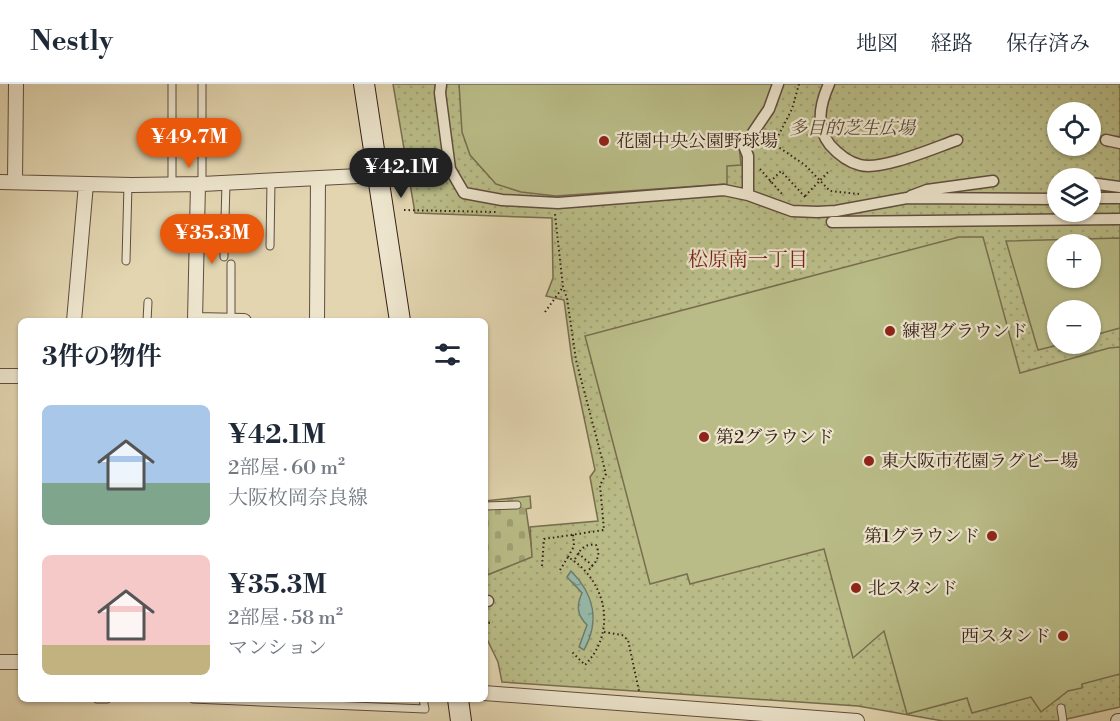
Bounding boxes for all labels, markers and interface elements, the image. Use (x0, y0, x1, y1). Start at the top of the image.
text: Nestly (30, 24, 113, 59)
text: 地図 (856, 31, 898, 57)
text: 経路 (931, 31, 973, 57)
text: 保存済み (1006, 31, 1090, 57)
map controls (1047, 102, 1101, 354)
button: locate (1047, 102, 1101, 156)
park label: 多目的芝生広場 (789, 117, 917, 140)
pin: ¥49.7M (140, 118, 238, 169)
text: ¥49.7M (150, 125, 228, 150)
place label: 花園中央公園野球場 (616, 130, 778, 153)
marker: 花園中央公園野球場 (597, 134, 611, 148)
pin: ¥42.1M (352, 148, 450, 199)
text: ¥42.1M (364, 155, 439, 180)
button: layers (1047, 168, 1101, 222)
pin: ¥35.3M (163, 214, 261, 265)
text: ¥35.3M (174, 221, 250, 246)
button: + (1047, 234, 1101, 288)
district label: 松原南一丁目 (688, 248, 808, 273)
button: − (1047, 300, 1101, 354)
place label: 練習グラウンド (902, 320, 1028, 343)
marker: 練習グラウンド (883, 324, 897, 338)
icon: filters (431, 338, 464, 371)
text: 3件の物件 (42, 341, 162, 373)
text: ¥42.1M (228, 419, 326, 451)
place label: 第2グラウンド (716, 426, 834, 449)
icon: home (90, 429, 162, 501)
marker: 第2グラウンド (697, 430, 711, 444)
place label: 東大阪市花園ラグビー場 (881, 450, 1078, 473)
marker: 東大阪市花園ラグビー場 (862, 454, 876, 468)
text: 2部屋 · 60 m² (228, 456, 345, 481)
text: 大阪枚岡奈良線 (228, 486, 368, 511)
place label: 第1グラウンド (864, 525, 980, 548)
marker: 第1グラウンド (985, 529, 999, 543)
text: ¥35.3M (228, 569, 327, 601)
place label: 北スタンド (868, 577, 958, 600)
icon: home (90, 579, 162, 651)
marker: 北スタンド (849, 581, 863, 595)
text: 2部屋 · 58 m² (228, 606, 343, 631)
place label: 西スタンド (961, 625, 1051, 648)
marker: 西スタンド (1056, 629, 1070, 643)
text: マンション (228, 636, 327, 661)

